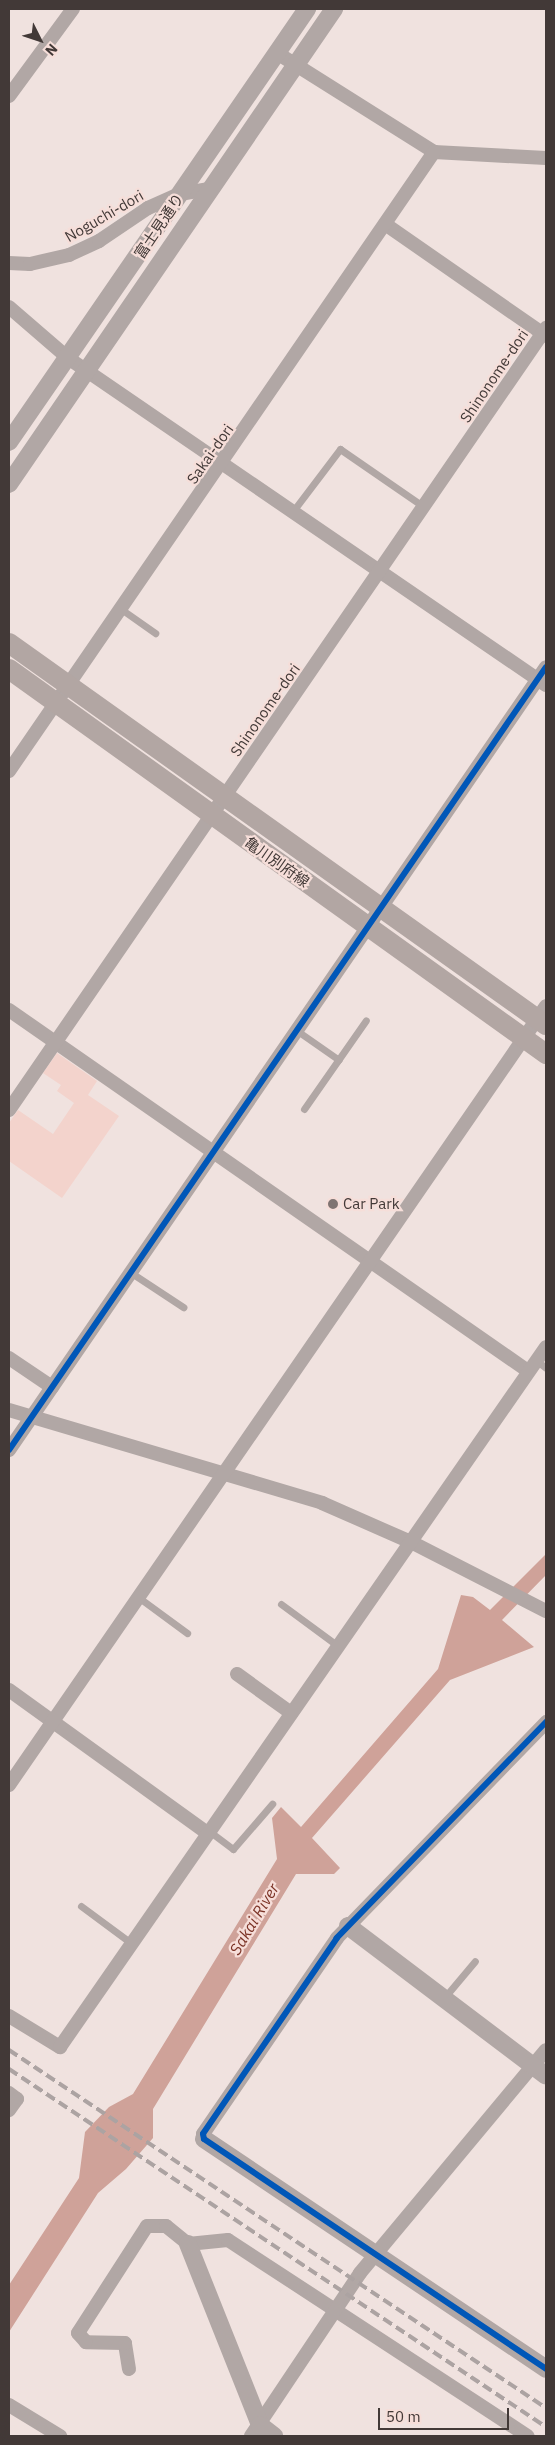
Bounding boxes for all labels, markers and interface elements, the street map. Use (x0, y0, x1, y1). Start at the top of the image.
north arrow (15, 15, 65, 65)
text: N (41, 40, 61, 60)
street label: Noguchi-dori (62, 186, 146, 246)
street label: 富士見通り (131, 190, 187, 262)
street label: Shinonome-dori (456, 326, 532, 426)
street label: Sakai-dori (183, 421, 237, 487)
street label: Shinonome-dori (226, 660, 304, 760)
street label: 亀川別府線 (241, 833, 313, 891)
place label: Car Park (343, 1195, 400, 1213)
marker: Car Park (327, 1198, 339, 1210)
water label: Sakai River (225, 1880, 283, 1958)
scale bar (380, 2398, 511, 2430)
text: 50 m (386, 2407, 421, 2426)

